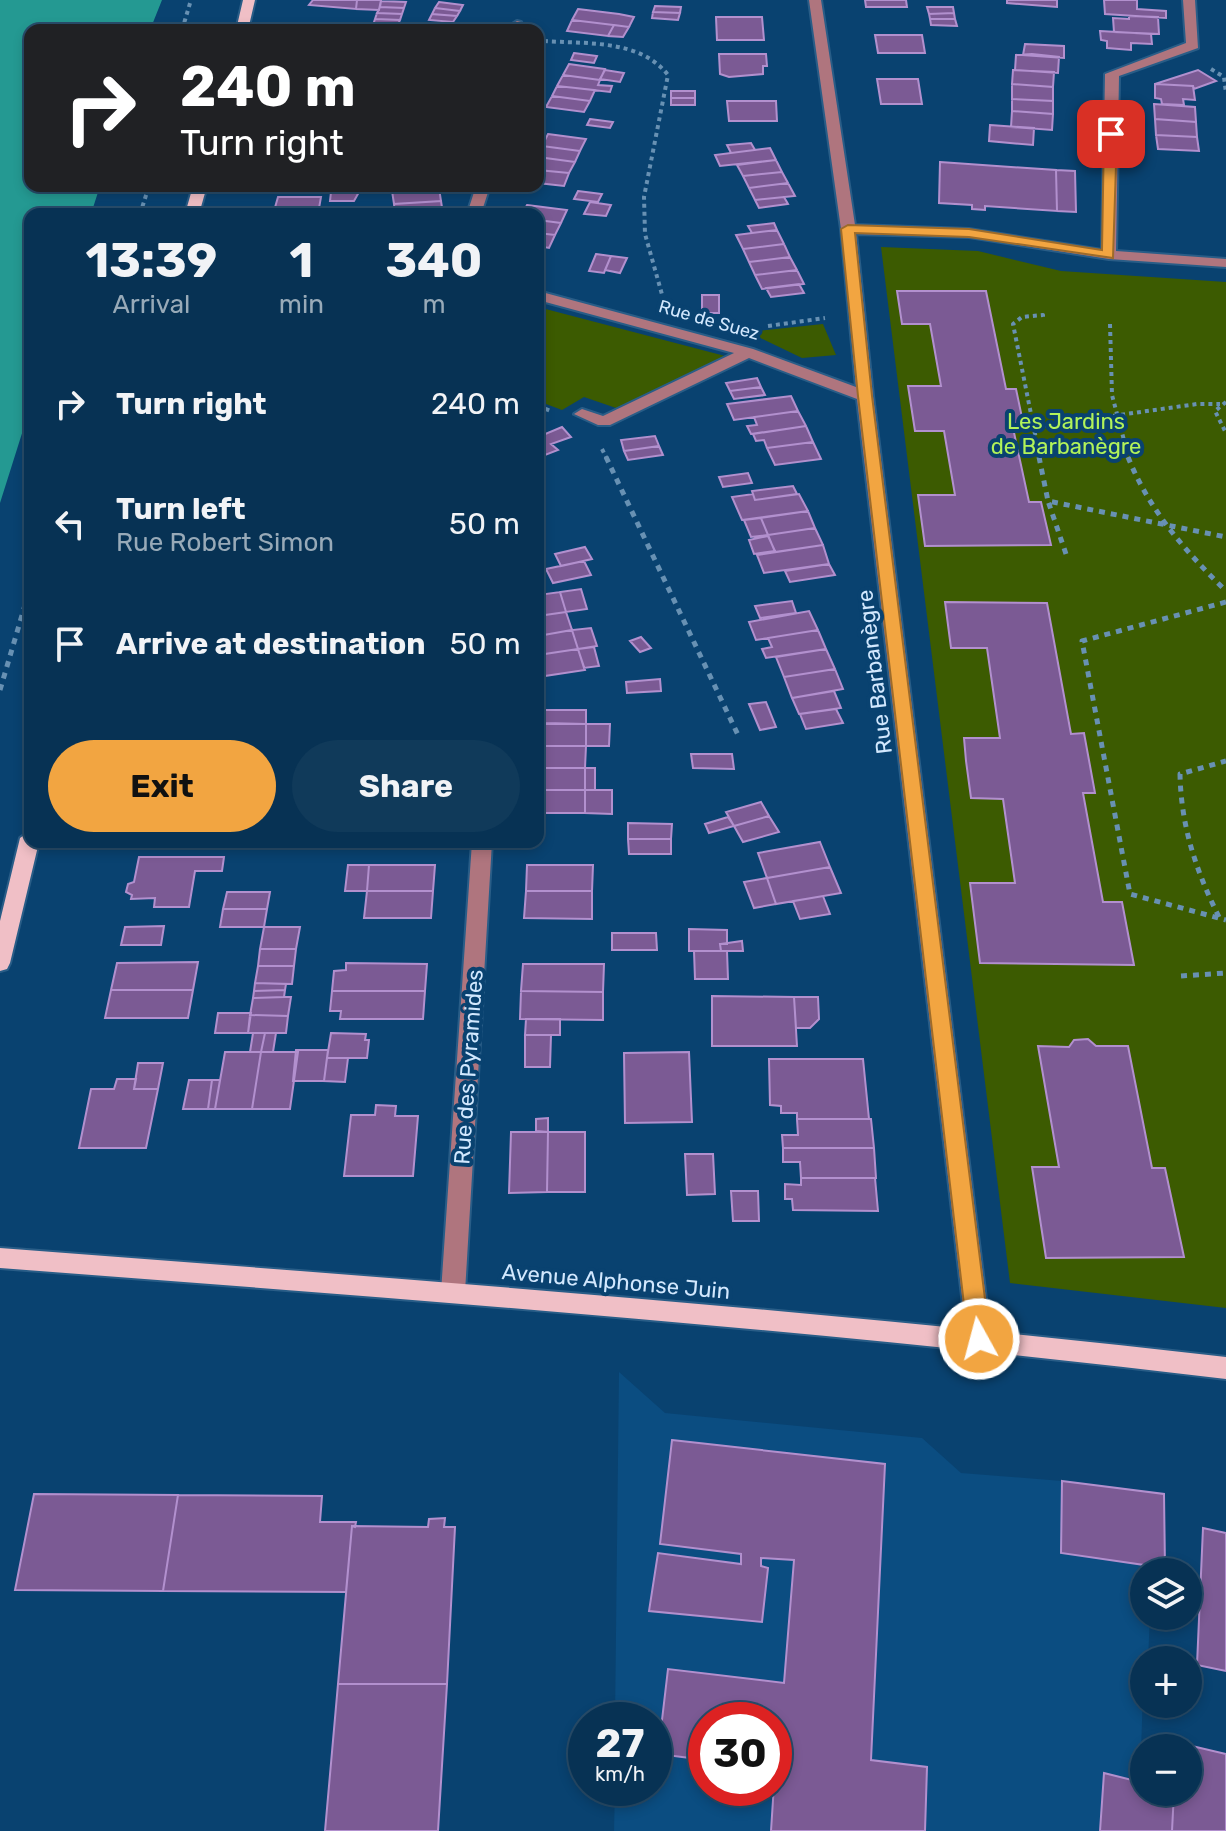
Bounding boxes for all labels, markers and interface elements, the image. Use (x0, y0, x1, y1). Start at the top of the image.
text: 240 m (180, 54, 356, 120)
icon: right (48, 56, 152, 160)
pin (1077, 100, 1145, 168)
icon: arrive (1089, 112, 1133, 156)
text: Turn right (180, 121, 344, 164)
text: 13:39 (85, 232, 217, 289)
text: 1 (289, 232, 313, 289)
text: 340 (385, 232, 483, 289)
text: Arrival (112, 289, 190, 320)
text: min (279, 289, 324, 320)
text: m (422, 289, 446, 320)
street label: Rue de Suez (656, 295, 762, 345)
icon: right (48, 382, 92, 426)
text: Turn right (116, 386, 267, 422)
text: 240 m (431, 386, 520, 422)
park label: Les Jardins de Barbanègre (991, 408, 1141, 460)
text: Turn left (116, 491, 246, 527)
icon: left (48, 502, 92, 546)
text: 50 m (449, 506, 520, 542)
text: Rue Robert Simon (116, 527, 334, 558)
street label: Rue Barbanègre (851, 588, 898, 756)
icon: arrive (48, 622, 92, 666)
text: Arrive at destination (116, 626, 426, 662)
text: 50 m (450, 626, 521, 662)
button: Exit (48, 740, 276, 832)
button: Share (292, 740, 520, 832)
street label: Rue des Pyramides (448, 969, 489, 1165)
street label: Avenue Alphonse Juin (501, 1258, 731, 1305)
position arrow (937, 1297, 1021, 1381)
map controls (1130, 1558, 1202, 1806)
button: layers (1130, 1558, 1202, 1630)
button: + (1130, 1646, 1202, 1718)
speed limit sign: 30 (688, 1702, 792, 1806)
text: 27 (596, 1720, 644, 1767)
button: − (1130, 1734, 1202, 1806)
text: km/h (595, 1762, 645, 1786)

